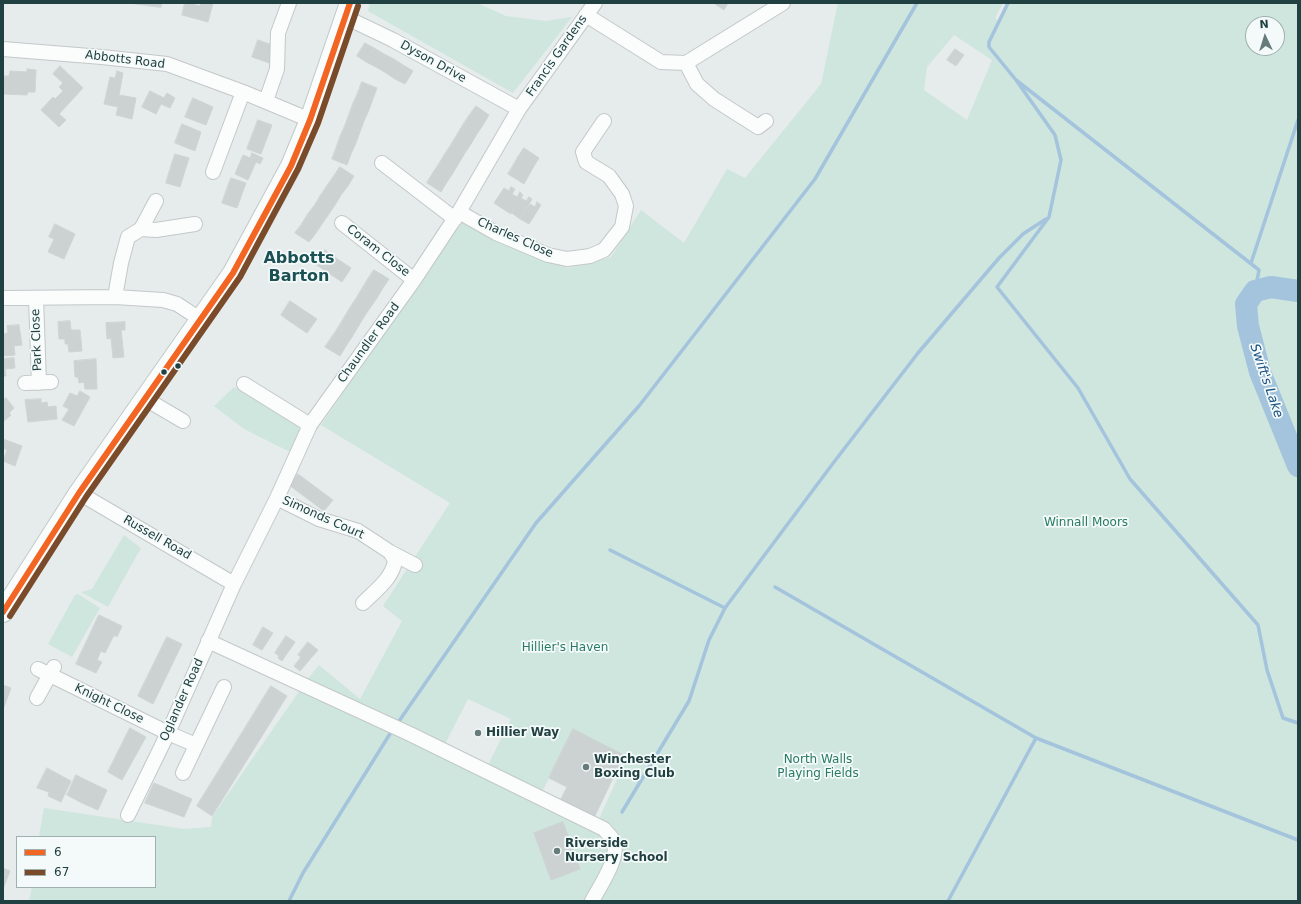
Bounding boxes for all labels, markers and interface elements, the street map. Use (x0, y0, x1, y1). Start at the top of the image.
street label: Francis Gardens (524, 12, 590, 100)
north arrow (1245, 16, 1285, 56)
text: N (1259, 18, 1269, 31)
street label: Dyson Drive (397, 38, 469, 86)
street label: Abbotts Road (84, 48, 166, 72)
street label: Charles Close (475, 215, 555, 261)
street label: Coram Close (344, 222, 412, 280)
district label: Abbotts Barton (263, 249, 335, 287)
street label: Chaundler Road (335, 300, 403, 386)
street label: Park Close (29, 309, 45, 371)
water label: Swift's Lake (1246, 342, 1286, 420)
unlabelled marker (173, 361, 183, 371)
unlabelled marker (159, 367, 169, 377)
street label: Simonds Court (280, 493, 366, 543)
street label: Russell Road (121, 513, 193, 563)
park label: Winnall Moors (1044, 516, 1128, 530)
park label: Hillier's Haven (522, 641, 608, 655)
street label: Oglander Road (157, 656, 207, 744)
street label: Knight Close (72, 681, 146, 727)
place label: Hillier Way (486, 726, 559, 740)
marker: Hillier Way (473, 728, 483, 738)
place label: Winchester Boxing Club (594, 753, 675, 781)
park label: North Walls Playing Fields (777, 753, 859, 781)
marker: Winchester Boxing Club (581, 762, 591, 772)
legend (16, 836, 156, 888)
place label: Riverside Nursery School (565, 837, 668, 865)
text: 6 (54, 845, 62, 859)
marker: Riverside Nursery School (552, 846, 562, 856)
text: 67 (54, 865, 69, 879)

